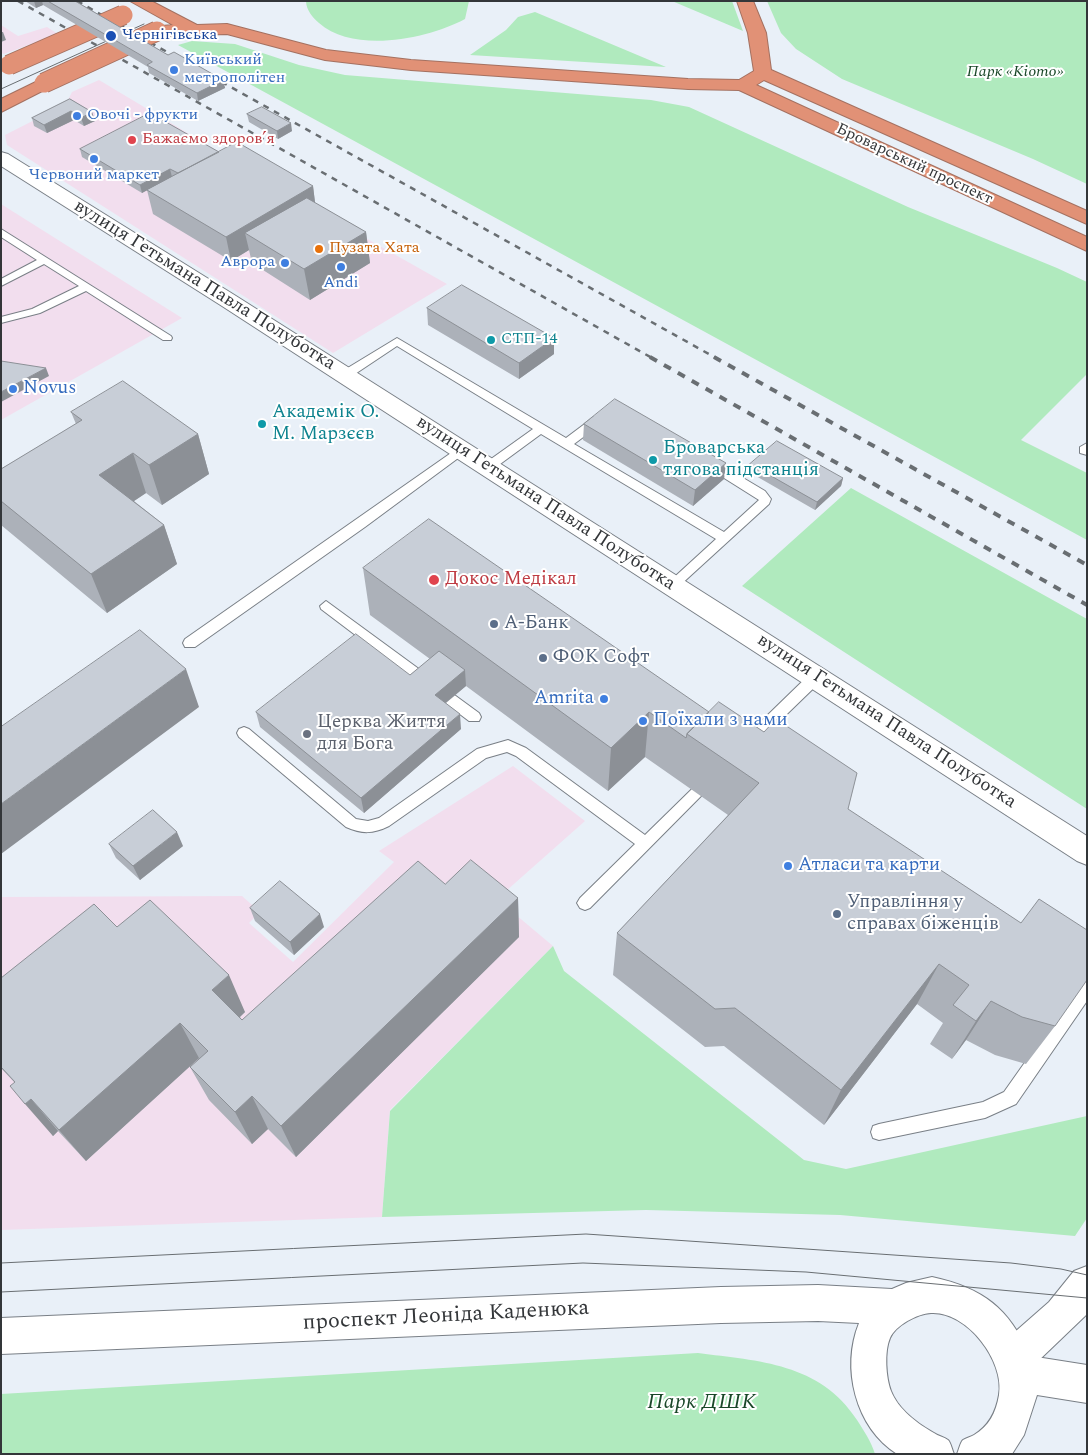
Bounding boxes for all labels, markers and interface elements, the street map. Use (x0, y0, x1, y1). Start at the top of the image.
place label: Чернігівська (122, 26, 217, 46)
marker: Чернігівська (104, 29, 118, 43)
place label: Київський метрополітен (184, 51, 285, 89)
park label: Парк «Кіото» (967, 63, 1063, 83)
marker: Київський метрополітен (168, 64, 180, 76)
place label: Овочі - фрукти (87, 106, 198, 126)
marker: Овочі - фрукти (71, 110, 83, 122)
street label: Броварський проспект (833, 120, 995, 210)
place label: Бажаємо здоровʼя (142, 130, 275, 150)
marker: Бажаємо здоровʼя (126, 134, 138, 146)
marker: Червоний маркет (88, 153, 100, 165)
place label: Червоний маркет (29, 166, 159, 186)
street label: вулиця Гетьмана Павла Полуботка (69, 196, 339, 376)
place label: Пузата Хата (329, 239, 420, 259)
marker: Пузата Хата (313, 243, 325, 255)
place label: Аврора (220, 253, 275, 273)
marker: Аврора (279, 257, 291, 269)
marker: Andi (335, 261, 347, 273)
place label: Andi (323, 274, 359, 294)
place label: СТП-14 (501, 330, 558, 350)
marker: СТП-14 (485, 334, 497, 346)
place label: Novus (23, 378, 76, 400)
marker: Novus (7, 383, 19, 395)
place label: Академік О. М. Марзєєв (272, 402, 379, 446)
street label: вулиця Гетьмана Павла Полуботка (411, 412, 679, 596)
marker: Академік О. М. Марзєєв (256, 418, 268, 430)
place label: Броварська тягова підстанція (663, 438, 819, 482)
marker: Броварська тягова підстанція (647, 454, 659, 466)
place label: Докос Медікал (445, 569, 577, 591)
marker: Докос Медікал (427, 573, 441, 587)
place label: А-Банк (504, 613, 569, 635)
marker: А-Банк (488, 618, 500, 630)
street label: вулиця Гетьмана Павла Полуботка (752, 630, 1020, 814)
place label: ФОК Софт (553, 647, 650, 669)
marker: ФОК Софт (537, 652, 549, 664)
place label: Amrita (534, 688, 594, 710)
marker: Amrita (598, 693, 610, 705)
place label: Поїхали з нами (653, 710, 788, 732)
place label: Церква Життя для Бога (317, 712, 446, 756)
marker: Поїхали з нами (637, 715, 649, 727)
marker: Церква Життя для Бога (301, 728, 313, 740)
place label: Атласи та карти (798, 855, 940, 877)
marker: Атласи та карти (782, 860, 794, 872)
place label: Управління у справах біженців (847, 892, 998, 936)
marker: Управління у справах біженців (831, 908, 843, 920)
street label: проспект Леоніда Каденюка (302, 1296, 590, 1338)
park label: Парк ДШК (647, 1391, 757, 1417)

